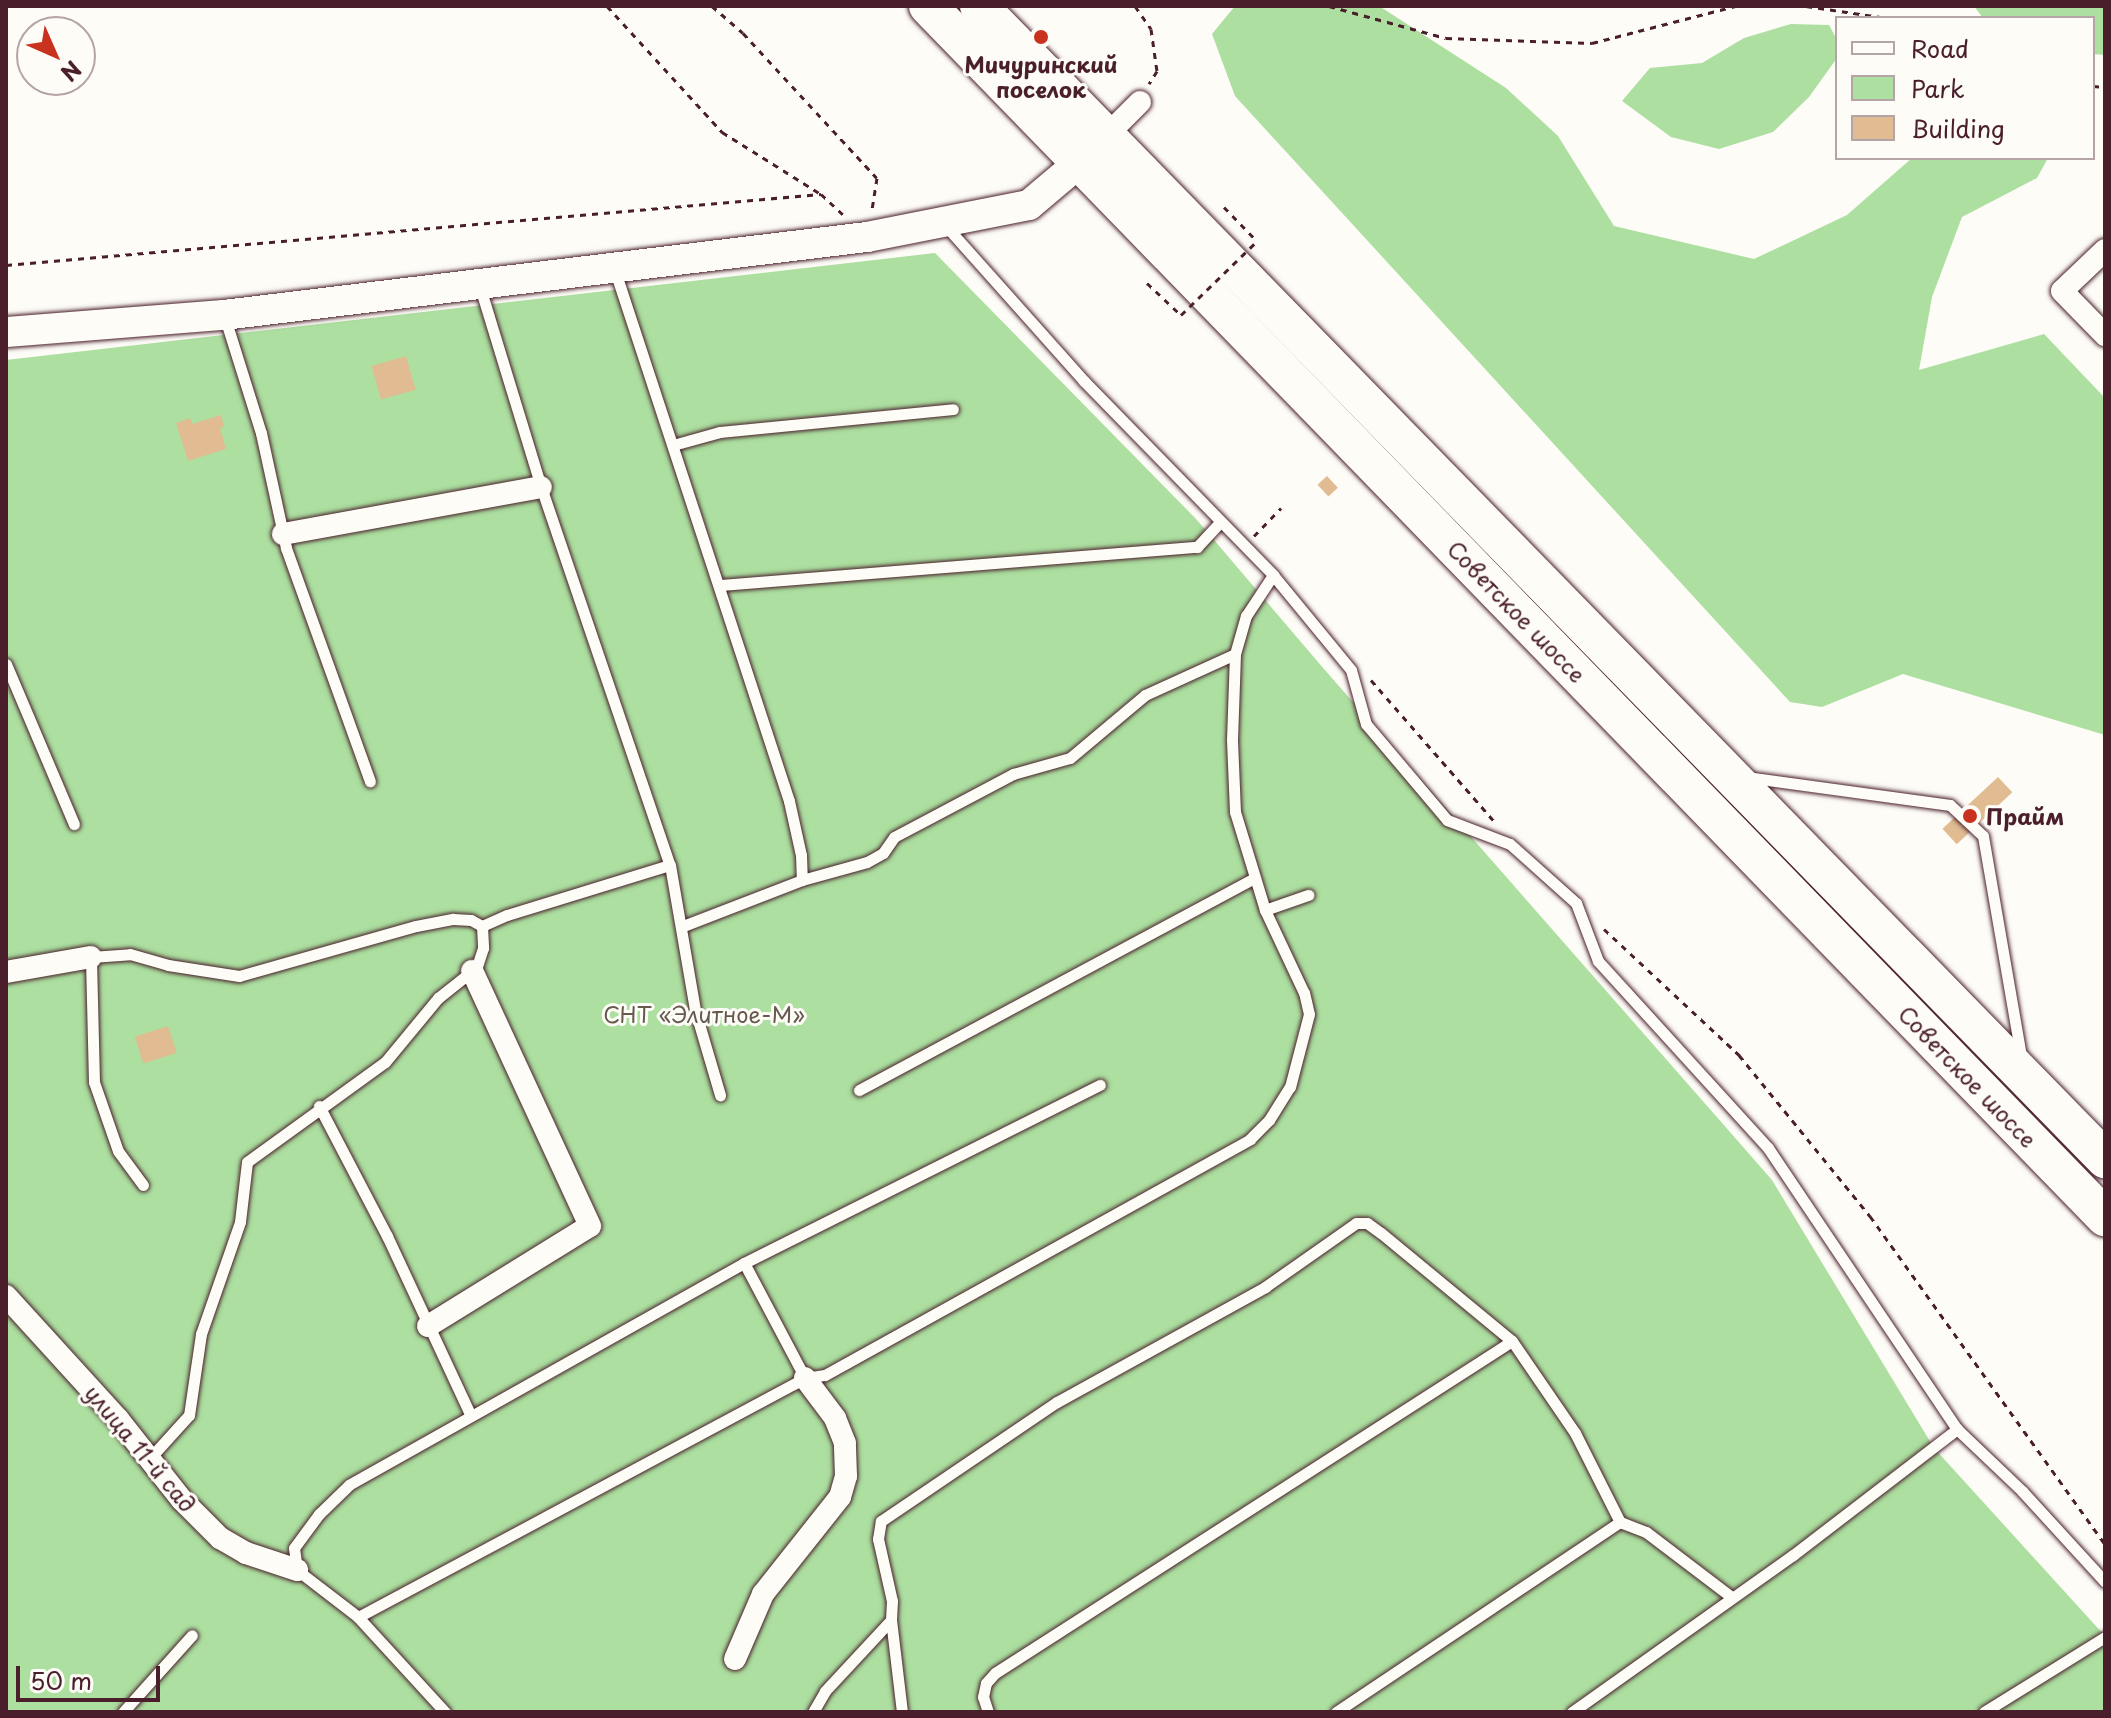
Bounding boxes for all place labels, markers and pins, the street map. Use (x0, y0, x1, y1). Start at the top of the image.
marker: Мичуринский поселок (1032, 28, 1050, 46)
place label: Мичуринский поселок (964, 50, 1118, 102)
place label: Прайм (1986, 803, 2064, 829)
marker: Прайм (1961, 807, 1979, 825)

